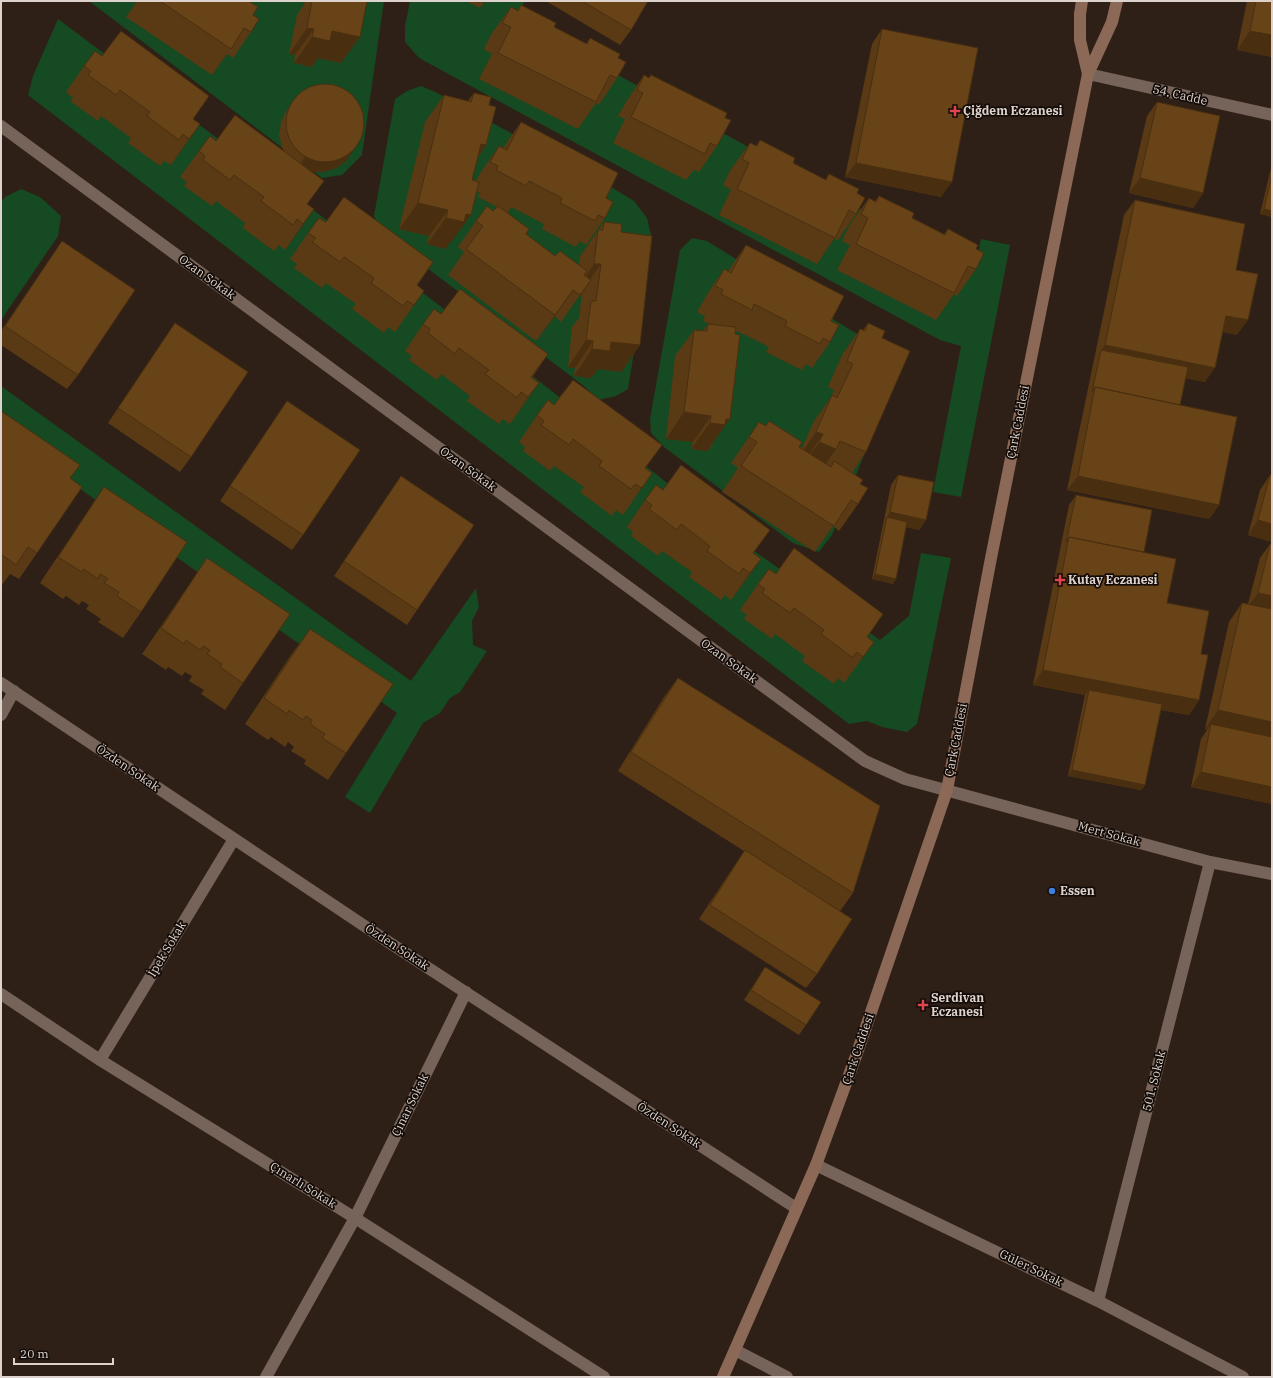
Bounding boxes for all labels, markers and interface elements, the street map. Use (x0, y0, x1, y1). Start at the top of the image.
street label: 54. Cadde (1151, 81, 1209, 108)
place label: Çiğdem Eczanesi (963, 103, 1063, 118)
marker: Çiğdem Eczanesi (950, 106, 960, 116)
street label: Ozan Sokak (176, 251, 238, 302)
street label: Çark Caddesi (1003, 384, 1032, 460)
street label: Ozan Sokak (437, 443, 499, 494)
place label: Kutay Eczanesi (1068, 572, 1158, 587)
marker: Kutay Eczanesi (1055, 575, 1065, 585)
street label: Ozan Sokak (698, 635, 760, 686)
street label: Çark Caddesi (941, 702, 970, 778)
street label: Özden Sokak (94, 741, 163, 794)
street label: Mert Sokak (1076, 818, 1142, 849)
place label: Essen (1060, 883, 1095, 898)
marker: Essen (1047, 886, 1057, 896)
street label: İpek Sokak (144, 918, 189, 979)
street label: Özden Sokak (363, 920, 432, 973)
place label: Serdivan Eczanesi (931, 990, 984, 1019)
marker: Serdivan Eczanesi (918, 1000, 928, 1010)
street label: Çark Caddesi (838, 1011, 877, 1086)
street label: 501. Sokak (1139, 1049, 1168, 1113)
street label: Çınar Sokak (388, 1071, 431, 1139)
street label: Özden Sokak (635, 1098, 704, 1151)
street label: Çınarlı Sokak (267, 1158, 339, 1211)
street label: Güler Sokak (997, 1246, 1065, 1289)
scale bar (14, 1340, 113, 1366)
text: 20 m (20, 1346, 49, 1361)

